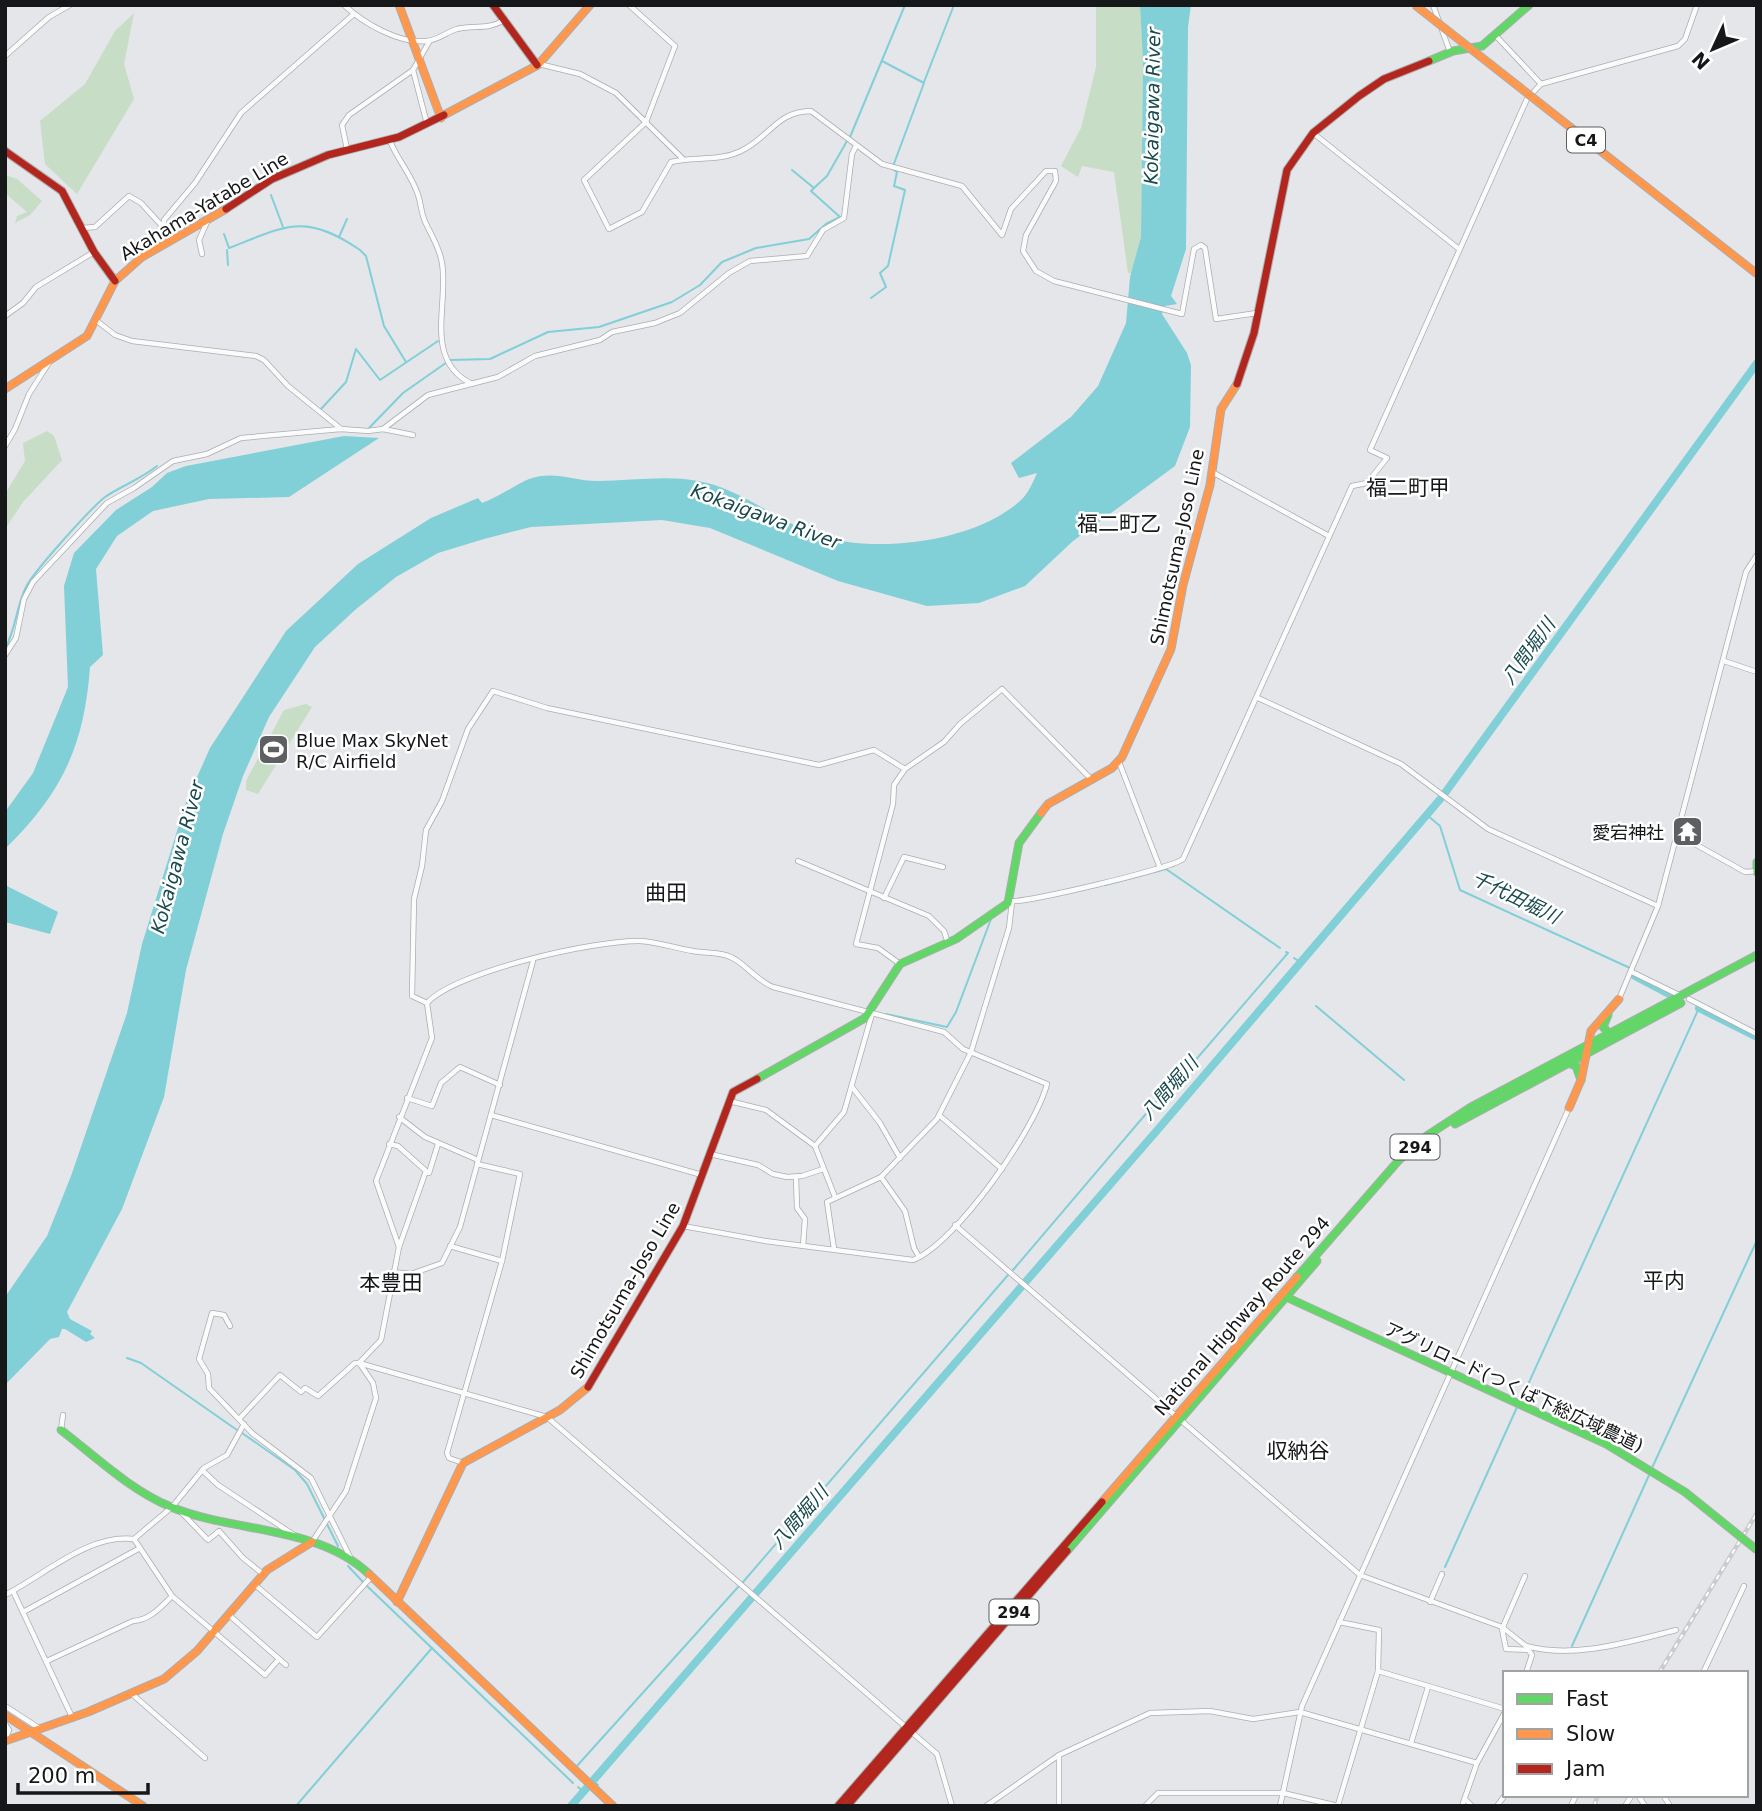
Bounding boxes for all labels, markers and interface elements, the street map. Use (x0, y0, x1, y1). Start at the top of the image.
north arrow (1678, 14, 1748, 84)
water label: Kokaigawa River (1140, 26, 1164, 185)
text: N (1687, 47, 1714, 74)
road number: C4 (1567, 128, 1605, 152)
street label: Akahama-Yatabe Line (116, 148, 292, 264)
street label: Shimotsuma-Joso Line (1146, 447, 1208, 647)
district label: 福二町甲 (1366, 476, 1450, 500)
water label: Kokaigawa River (688, 479, 845, 554)
district label: 福二町乙 (1077, 512, 1161, 536)
water label: 八間堀川 (1497, 612, 1560, 688)
place label: Blue Max SkyNet R/C Airfield (296, 730, 448, 772)
sports icon: Blue Max SkyNet R/C Airfield (256, 733, 290, 767)
water label: Kokaigawa River (146, 777, 208, 936)
temple icon: 愛宕神社 (1670, 815, 1704, 849)
place label: 愛宕神社 (1592, 822, 1664, 843)
water label: 千代田堀川 (1468, 866, 1565, 929)
district label: 曲田 (645, 881, 687, 905)
water label: 八間堀川 (1136, 1051, 1204, 1124)
road number: 294 (1390, 1134, 1440, 1160)
street label: Shimotsuma-Joso Line (566, 1198, 684, 1382)
street label: National Highway Route 294 (1150, 1212, 1334, 1420)
district label: 平内 (1643, 1269, 1685, 1293)
district label: 本豊田 (360, 1271, 423, 1295)
street label: アグリロード(つくば下総広域農道) (1381, 1318, 1647, 1456)
district label: 収納谷 (1267, 1439, 1330, 1463)
water label: 八間堀川 (766, 1480, 834, 1553)
road number: 294 (990, 1600, 1038, 1624)
legend (1503, 1671, 1748, 1797)
text: Fast (1566, 1687, 1608, 1711)
text: Slow (1566, 1722, 1615, 1746)
scale bar (18, 1752, 147, 1796)
text: Jam (1564, 1757, 1606, 1781)
text: 200 m (28, 1764, 95, 1788)

